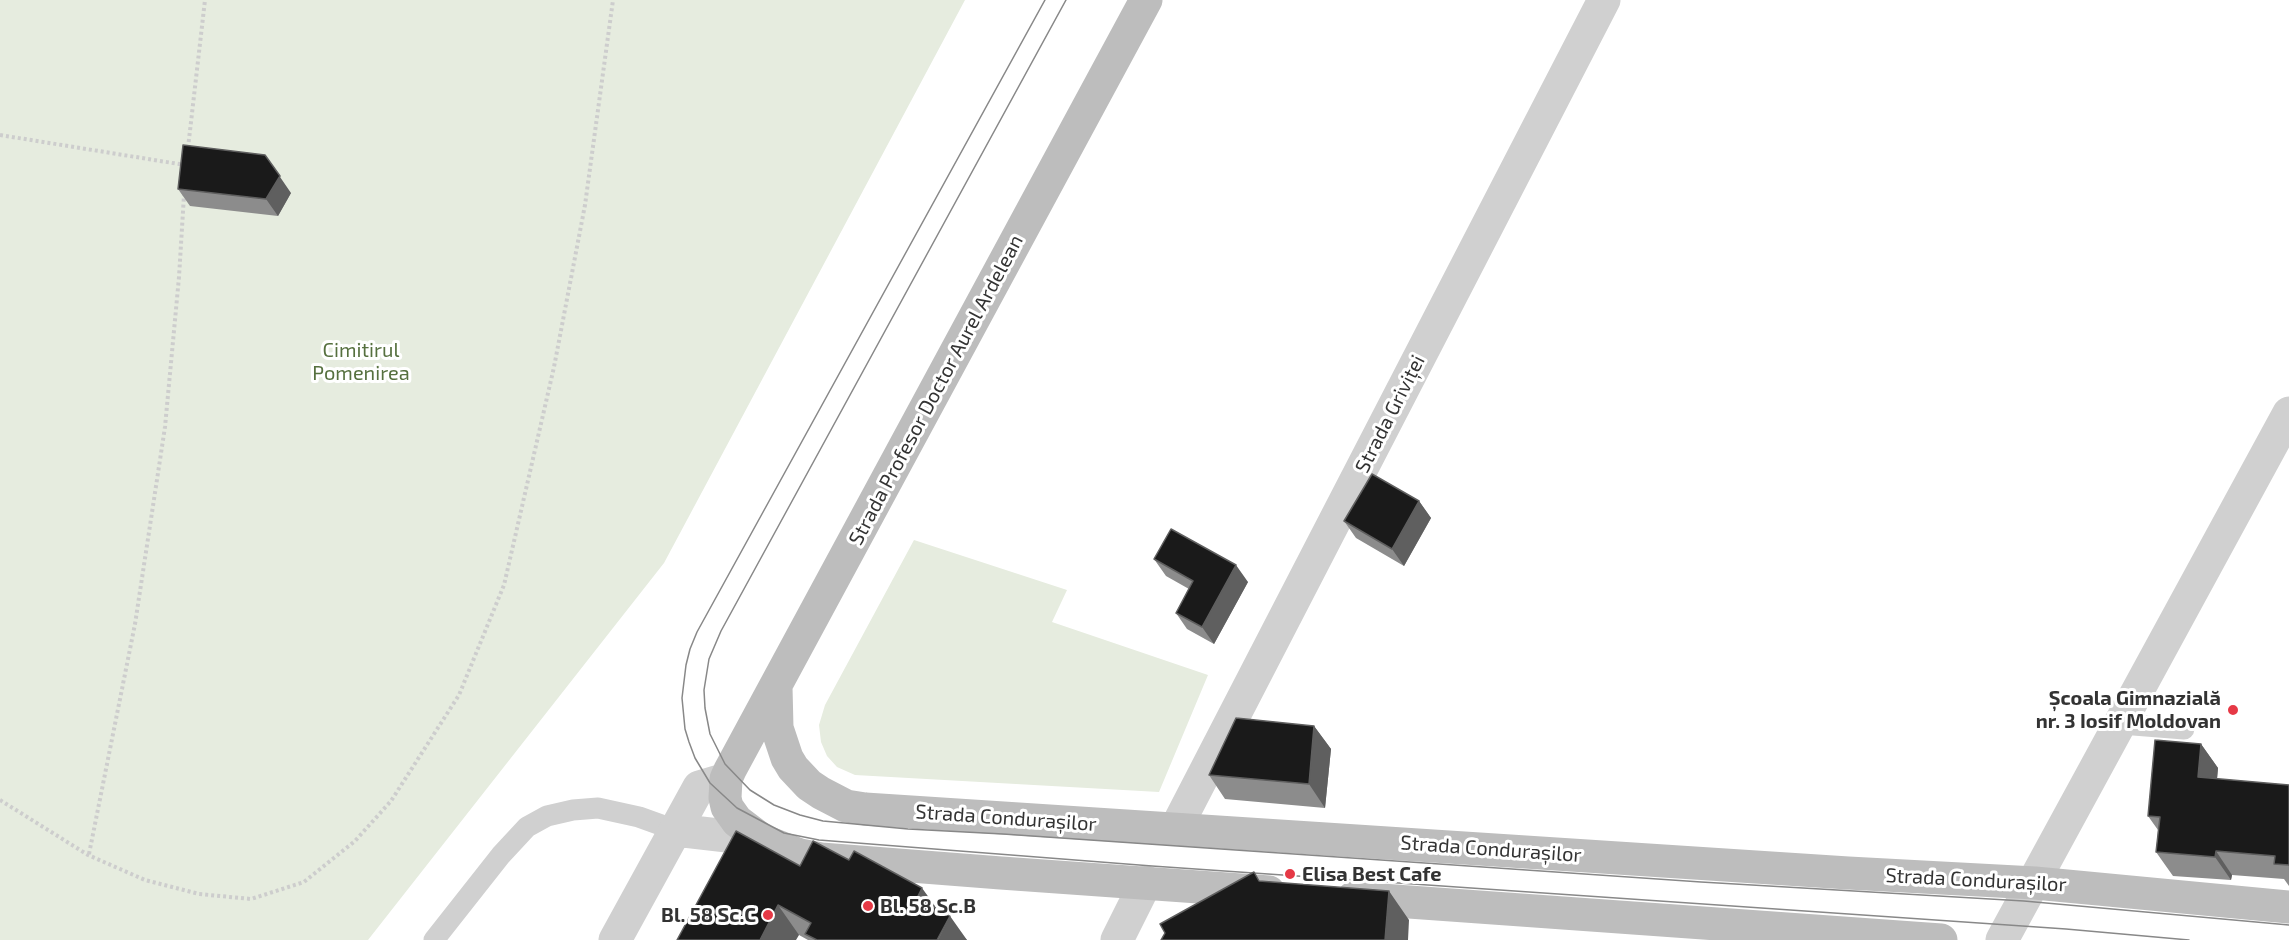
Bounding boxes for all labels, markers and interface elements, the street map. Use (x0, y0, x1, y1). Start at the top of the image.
street label: Strada Profesor Doctor Aurel Ardelean (844, 231, 1028, 549)
park label: Cimitirul Pomenirea (312, 338, 410, 385)
street label: Strada Griviței (1350, 351, 1430, 477)
place label: Școala Gimnazială nr. 3 Iosif Moldovan (2036, 686, 2221, 733)
marker: Școala Gimnazială nr. 3 Iosif Moldovan (2226, 703, 2240, 717)
street label: Strada Condurașilor (915, 800, 1097, 836)
street label: Strada Condurașilor (1400, 831, 1582, 867)
place label: Elisa Best Cafe (1302, 862, 1442, 886)
street label: Strada Condurașilor (1885, 863, 2067, 897)
marker: Elisa Best Cafe (1283, 867, 1297, 881)
place label: Bl. 58 Sc.B (880, 894, 976, 918)
marker: Bl. 58 Sc.B (861, 899, 875, 913)
place label: Bl. 58 Sc.C (661, 903, 756, 927)
marker: Bl. 58 Sc.C (761, 908, 775, 922)

